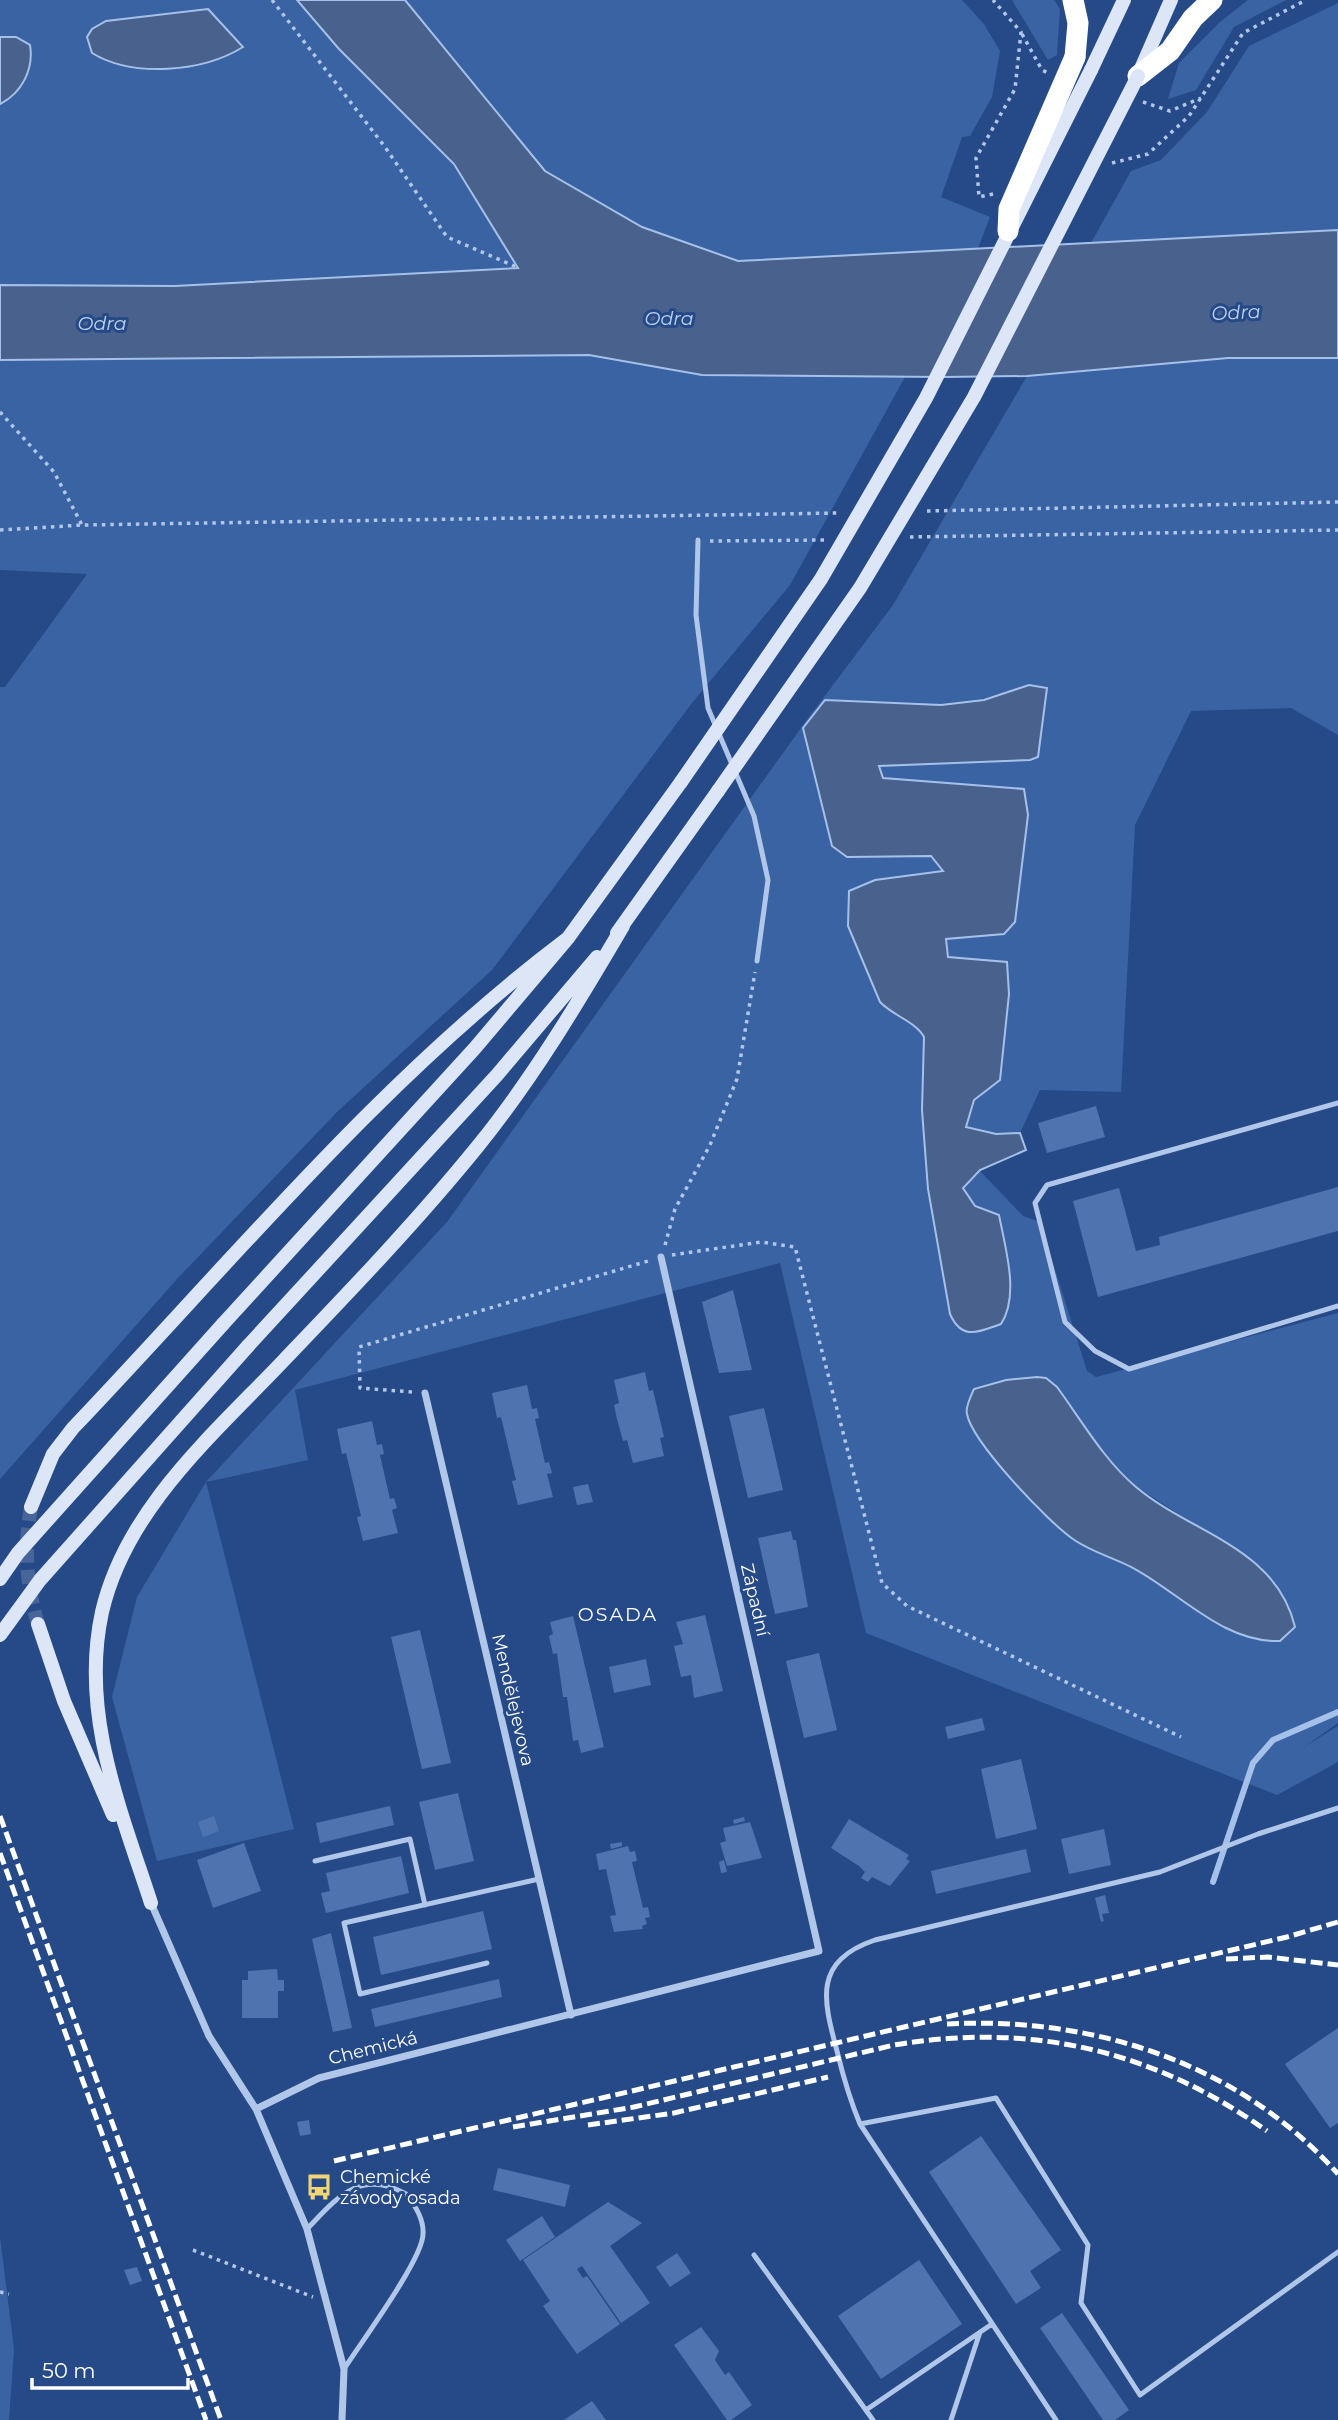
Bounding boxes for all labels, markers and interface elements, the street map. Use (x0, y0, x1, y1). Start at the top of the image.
water label: Odra (1211, 300, 1261, 325)
water label: Odra (644, 307, 694, 330)
water label: Odra (77, 312, 127, 335)
street label: Západní (736, 1561, 774, 1640)
district label: OSADA (578, 1603, 658, 1626)
street label: Mendělejevova (487, 1632, 539, 1768)
street label: Chemická (326, 2026, 420, 2070)
place label: Chemické závody osada (340, 2166, 461, 2209)
bus stop icon: Chemické závody osada (304, 2172, 334, 2202)
scale bar (32, 2346, 187, 2390)
text: 50 m (42, 2358, 96, 2383)

